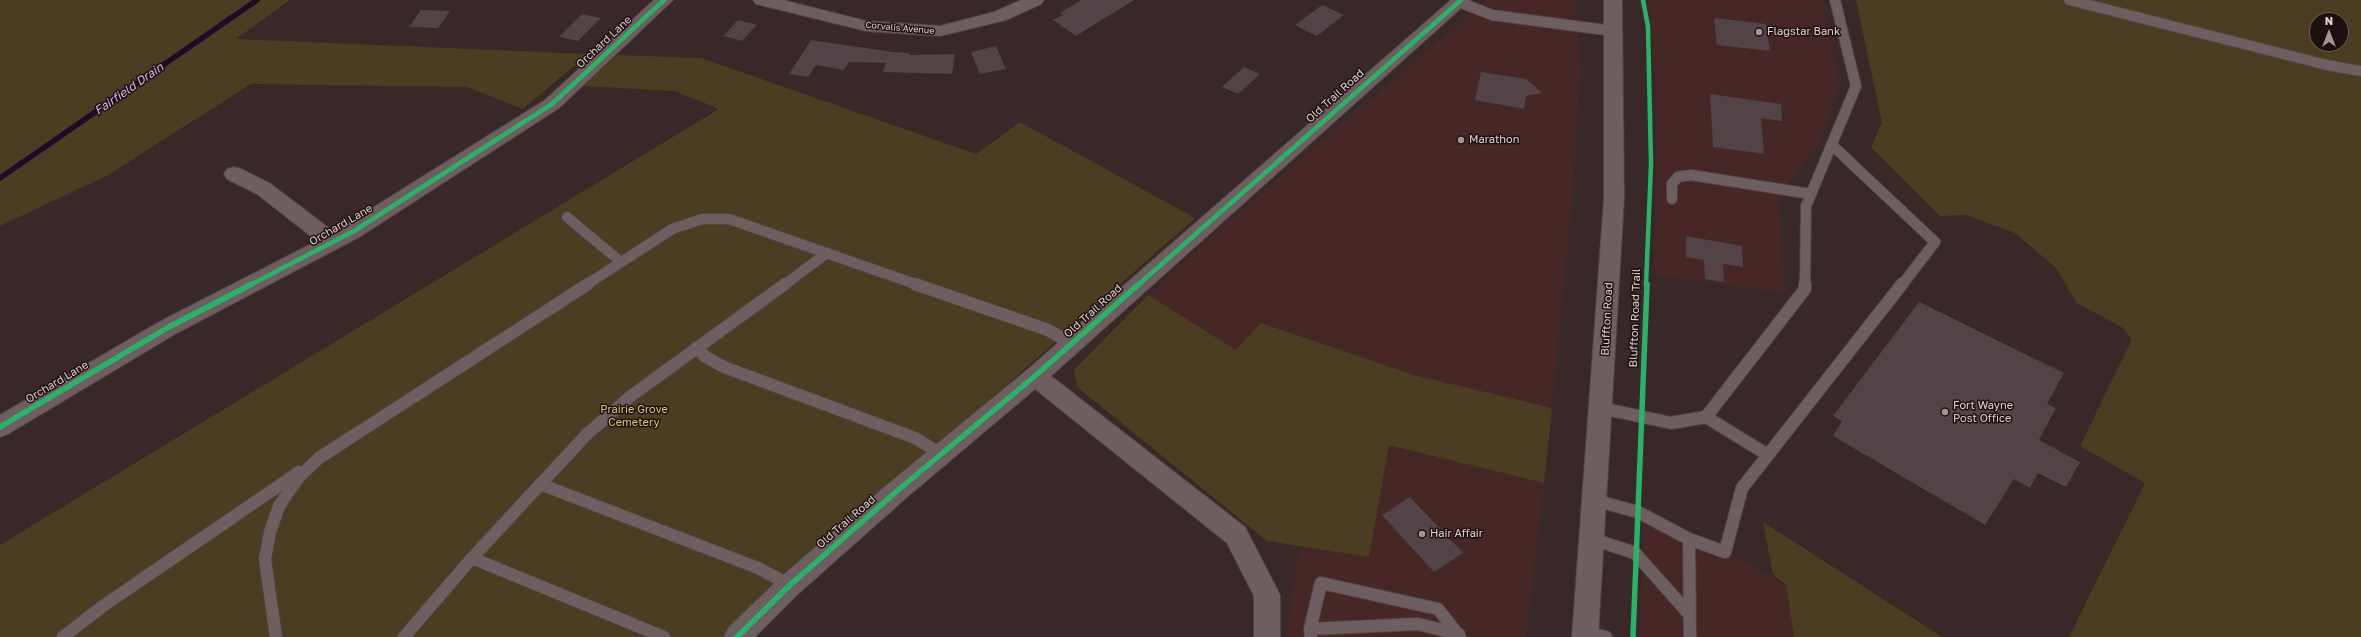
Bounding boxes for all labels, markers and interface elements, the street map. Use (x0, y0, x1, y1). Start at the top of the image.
north arrow (2309, 12, 2349, 52)
street label: Orchard Lane (574, 13, 634, 71)
text: N (2325, 14, 2333, 27)
street label: Corvalis Avenue (865, 20, 935, 36)
place label: Flagstar Bank (1767, 25, 1840, 39)
marker: Flagstar Bank (1754, 27, 1764, 37)
water label: Fairfield Drain (92, 60, 166, 118)
street label: Old Trail Road (1303, 67, 1367, 125)
place label: Marathon (1469, 133, 1519, 147)
marker: Marathon (1456, 135, 1466, 145)
street label: Orchard Lane (307, 202, 375, 248)
street label: Bluffton Road Trail (1627, 268, 1643, 368)
street label: Old Trail Road (1061, 282, 1125, 340)
street label: Bluffton Road (1598, 282, 1616, 356)
street label: Orchard Lane (23, 358, 91, 406)
place label: Fort Wayne Post Office (1953, 399, 2013, 425)
park label: Prairie Grove Cemetery (600, 403, 668, 429)
marker: Fort Wayne Post Office (1940, 407, 1950, 417)
street label: Old Trail Road (814, 493, 878, 551)
place label: Hair Affair (1430, 527, 1483, 541)
marker: Hair Affair (1417, 529, 1427, 539)

